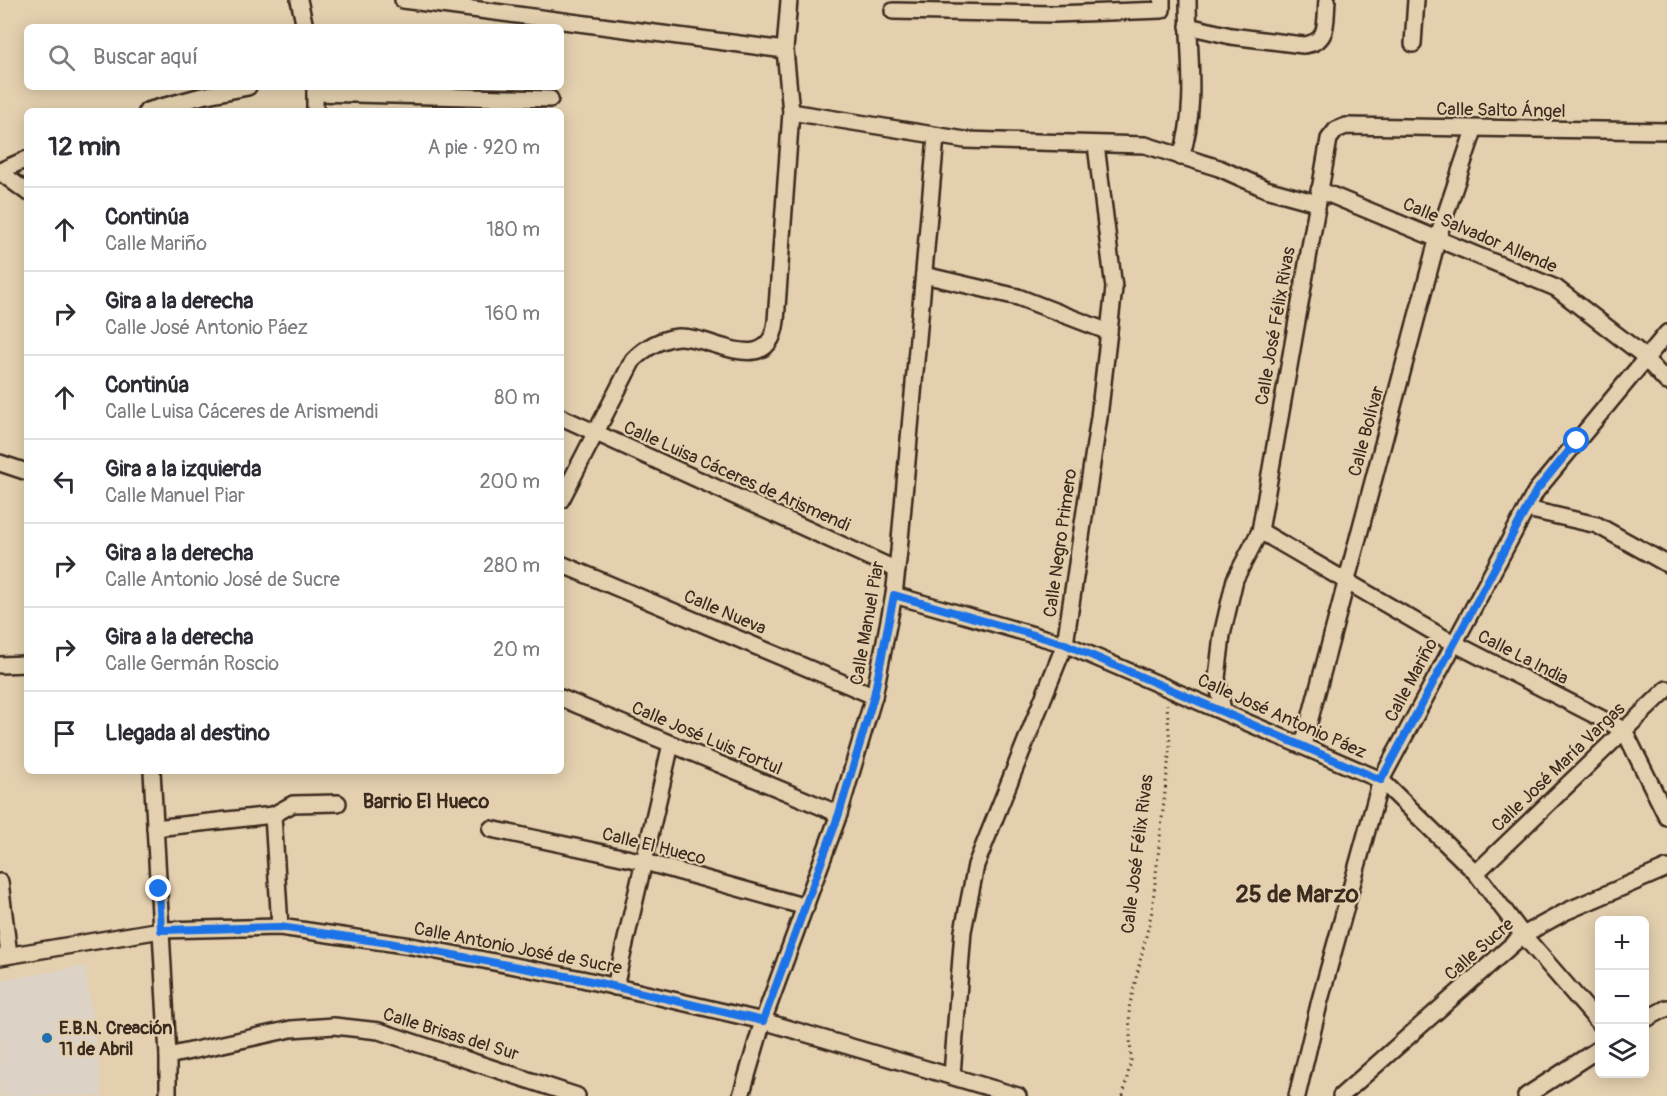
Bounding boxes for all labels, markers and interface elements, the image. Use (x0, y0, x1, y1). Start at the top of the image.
search box (24, 24, 564, 90)
icon: search (45, 41, 78, 74)
text: Buscar aquí (93, 43, 198, 71)
street label: Calle Salto Ángel (1436, 98, 1566, 123)
text: 12 min (48, 131, 121, 163)
text: A pie · 920 m (427, 135, 540, 160)
street label: Calle Salvador Allende (1399, 192, 1561, 278)
text: Continúa (105, 203, 189, 231)
icon: ahead (48, 213, 81, 246)
text: 180 m (486, 217, 540, 242)
text: Calle Mariño (105, 231, 207, 256)
street label: Calle José Félix Rivas (1250, 245, 1301, 407)
text: Gira a la derecha (105, 287, 253, 315)
icon: right (48, 297, 81, 330)
text: 160 m (485, 301, 540, 326)
text: Calle José Antonio Páez (105, 315, 308, 340)
text: Continúa (105, 371, 189, 399)
icon: ahead (48, 381, 81, 414)
street label: Calle Bolívar (1343, 383, 1390, 479)
text: 80 m (494, 385, 540, 410)
text: Calle Luisa Cáceres de Arismendi (105, 399, 378, 424)
street label: Calle Luisa Cáceres de Arismendi (620, 416, 854, 537)
route start (1563, 427, 1589, 453)
text: Gira a la izquierda (105, 455, 262, 483)
icon: left (48, 465, 81, 498)
street label: Calle Negro Primero (1039, 467, 1082, 619)
text: 200 m (479, 469, 540, 494)
text: Calle Manuel Piar (105, 483, 245, 508)
text: Gira a la derecha (105, 539, 253, 567)
icon: right (48, 549, 81, 582)
text: 280 m (483, 553, 540, 578)
street label: Calle Manuel Piar (845, 559, 890, 687)
text: Calle Antonio José de Sucre (105, 567, 340, 592)
street label: Calle Nueva (680, 585, 770, 640)
text: Gira a la derecha (105, 623, 253, 651)
street label: Calle La India (1473, 625, 1572, 690)
icon: right (48, 633, 81, 666)
street label: Calle Mariño (1380, 634, 1443, 726)
text: 20 m (493, 637, 540, 662)
text: Calle Germán Roscio (105, 651, 279, 676)
street label: Calle José Antonio Páez (1194, 669, 1370, 764)
street label: Calle José Luis Fortul (628, 696, 786, 781)
street label: Calle José María Vargas (1487, 698, 1630, 837)
icon: arrive (48, 717, 81, 750)
text: Llegada al destino (105, 719, 270, 747)
street label: Calle José Félix Rivas (1116, 773, 1159, 935)
district label: Barrio El Hueco (363, 789, 490, 814)
street label: Calle El Hueco (599, 822, 709, 871)
route end (145, 875, 171, 901)
district label: 25 de Marzo (1235, 880, 1359, 909)
street label: Calle Sucre (1440, 913, 1519, 986)
map controls (1595, 916, 1649, 1078)
button: + (1595, 916, 1649, 970)
street label: Calle Antonio José de Sucre (412, 917, 624, 980)
button: − (1595, 970, 1649, 1024)
street label: Calle Brisas del Sur (380, 1003, 522, 1066)
place label: E.B.N. Creación 11 de Abril (59, 1017, 173, 1061)
button: layers (1595, 1024, 1649, 1078)
marker: E.B.N. Creación 11 de Abril (40, 1031, 54, 1045)

